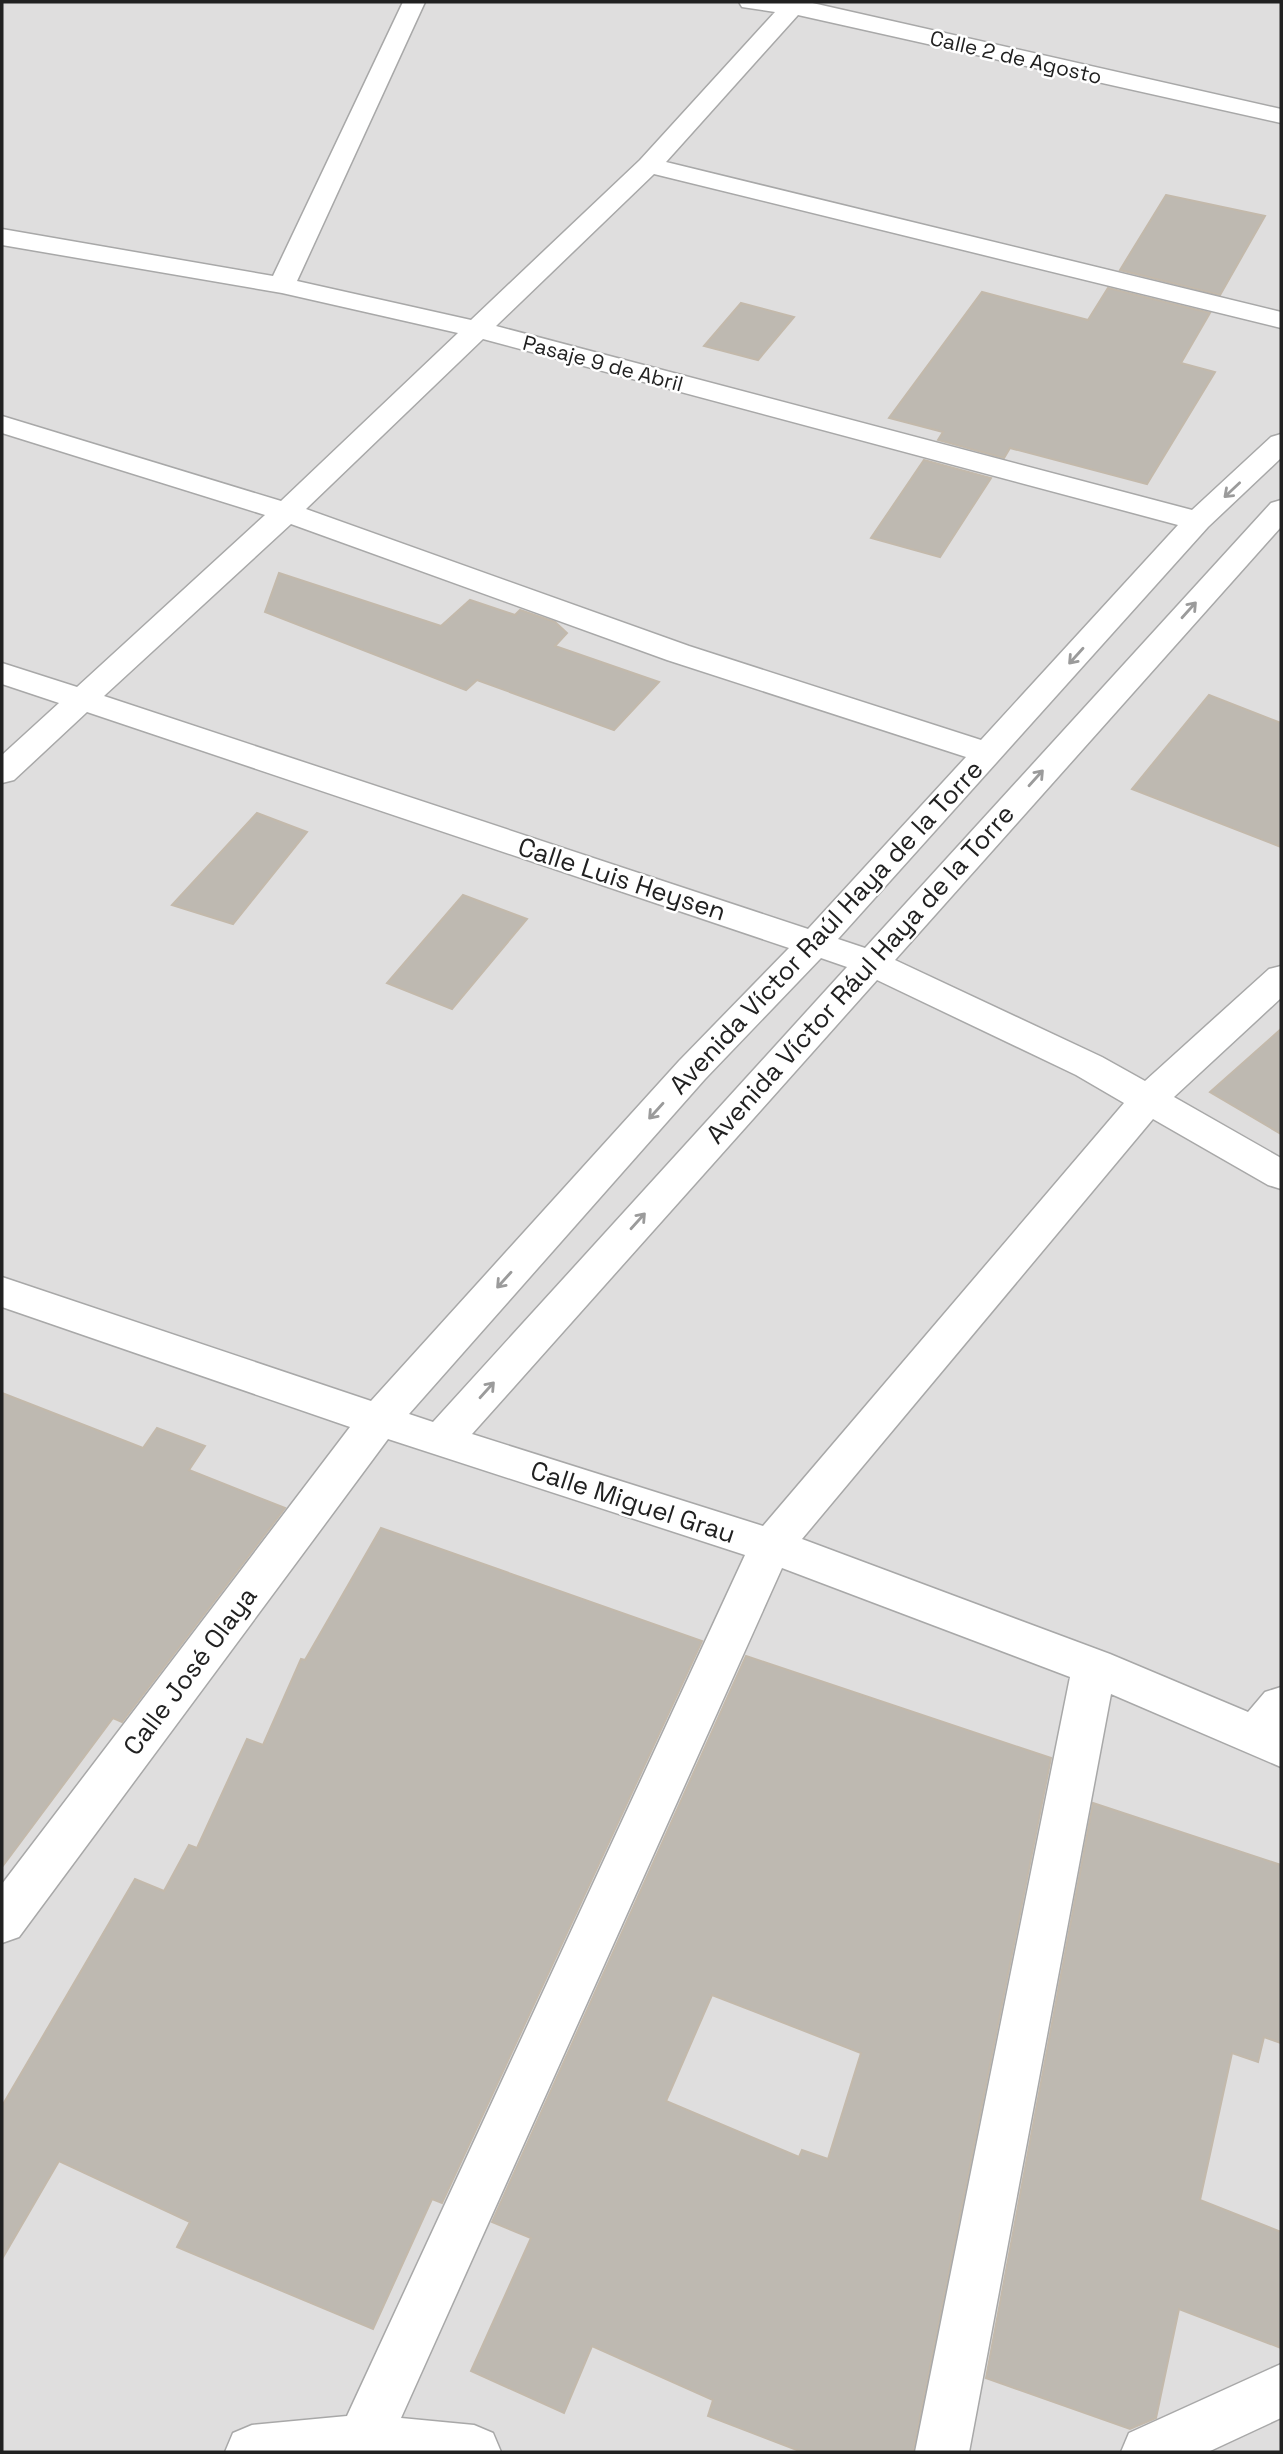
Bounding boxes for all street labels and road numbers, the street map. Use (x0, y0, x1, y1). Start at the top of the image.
street label: Calle 2 de Agosto (927, 24, 1105, 90)
street label: Pasaje 9 de Abril (520, 329, 686, 397)
street label: Avenida Víctor Raúl Haya de la Torre (662, 753, 990, 1101)
street label: Avenida Víctor Rául Haya de la Torre (698, 797, 1022, 1151)
street label: Calle Luis Heysen (514, 829, 730, 929)
street label: Calle Miguel Grau (526, 1453, 740, 1551)
street label: Calle José Olaya (116, 1580, 264, 1762)

